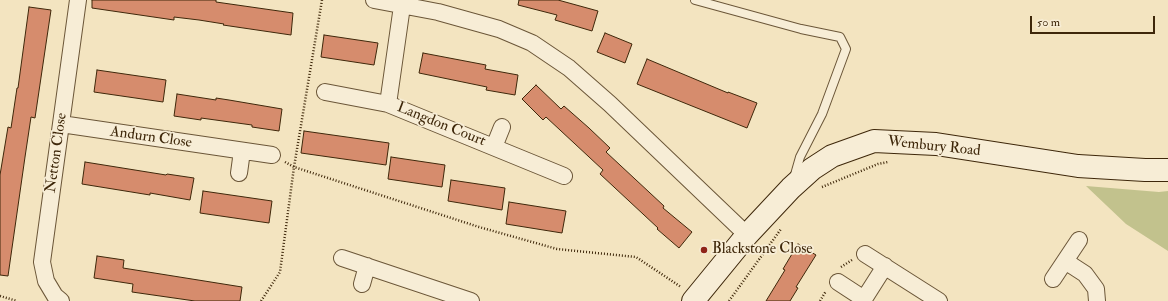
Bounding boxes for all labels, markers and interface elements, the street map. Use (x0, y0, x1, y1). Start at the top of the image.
scale bar (1032, 8, 1157, 34)
text: 50 m (1037, 15, 1060, 30)
street label: Langdon Court (394, 99, 488, 151)
street label: Netton Close (42, 112, 72, 194)
street label: Andurn Close (109, 123, 193, 153)
street label: Wembury Road (887, 133, 981, 161)
place label: Blackstone Close (712, 241, 813, 259)
marker: Blackstone Close (699, 245, 709, 255)

